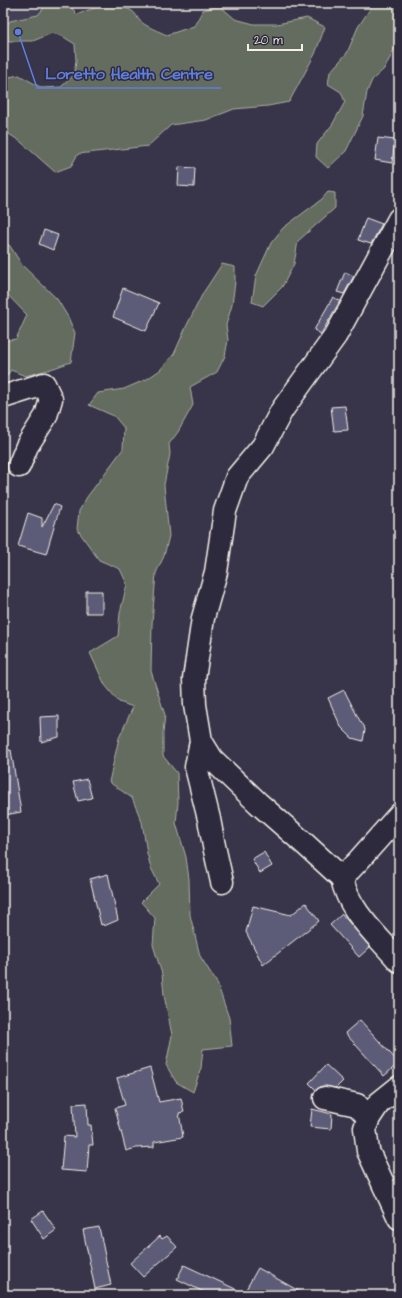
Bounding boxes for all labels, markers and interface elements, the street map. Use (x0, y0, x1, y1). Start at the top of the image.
scale bar (248, 26, 302, 52)
text: 20 m (254, 32, 283, 49)
callout: Loretto Health Centre (37, 60, 221, 88)
text: Loretto Health Centre (45, 63, 213, 85)

